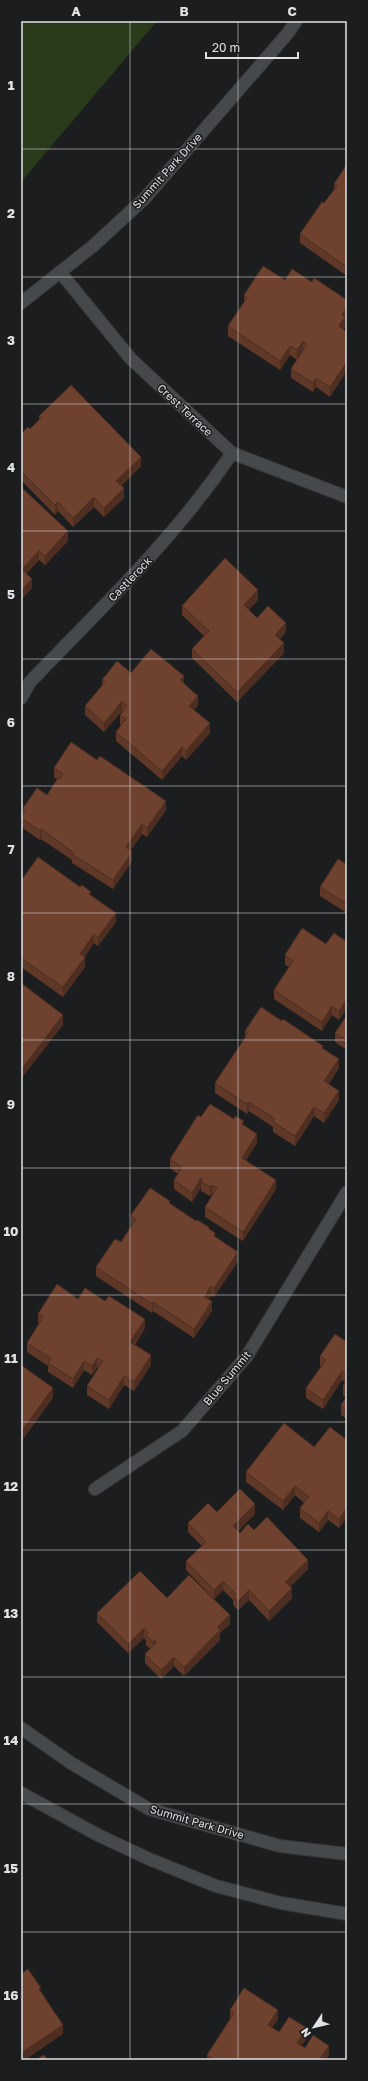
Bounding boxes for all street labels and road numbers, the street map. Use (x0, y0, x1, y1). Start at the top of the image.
street label: Summit Park Drive (129, 130, 204, 211)
street label: Crest Terrace (155, 381, 215, 438)
street label: Castlerock (105, 554, 154, 604)
street label: Blue Summit (200, 1348, 253, 1408)
street label: Summit Park Drive (149, 1802, 246, 1841)

